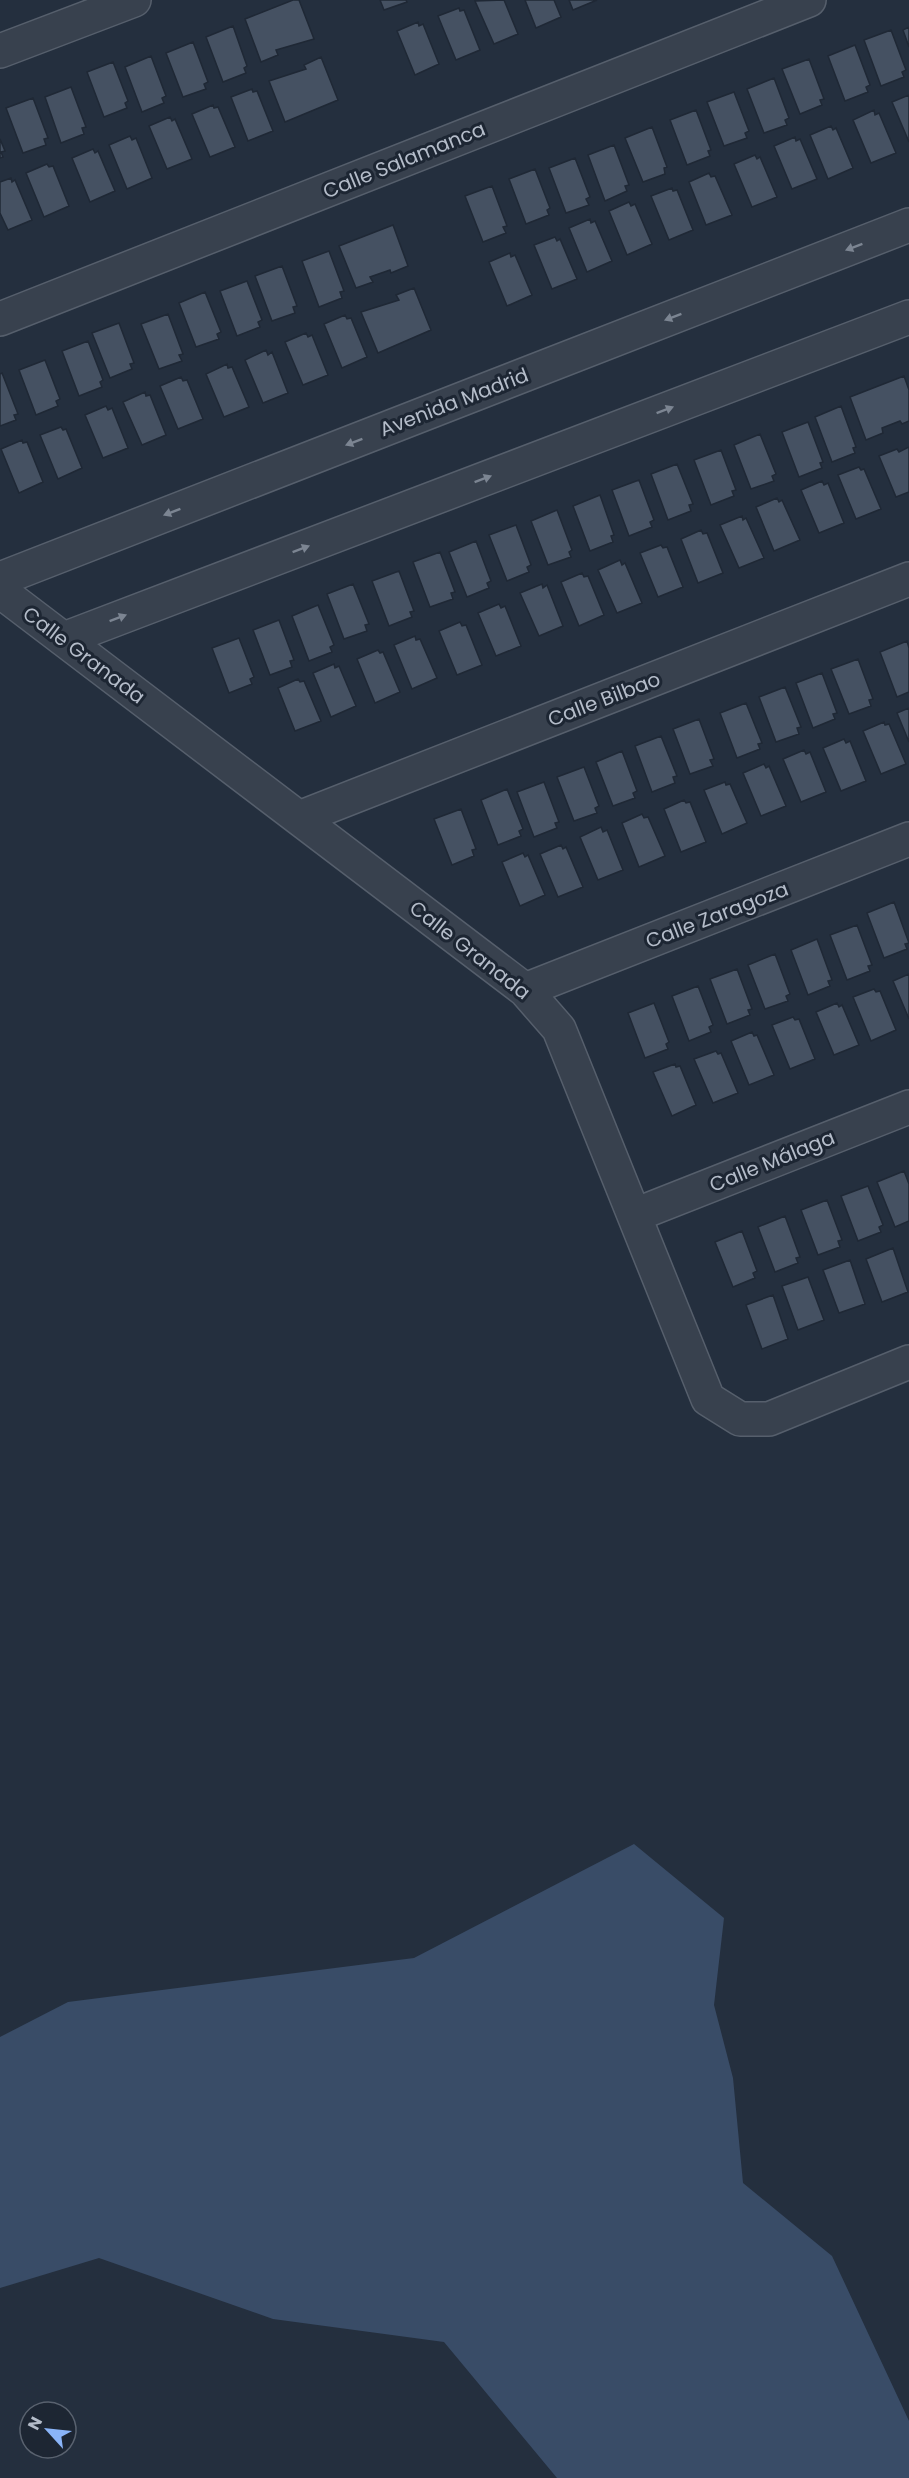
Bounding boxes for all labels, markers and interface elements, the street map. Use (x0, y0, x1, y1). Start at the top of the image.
street label: Calle Salamanca (319, 115, 489, 205)
one-way arrow (845, 242, 863, 252)
one-way arrow (664, 313, 682, 323)
street label: Avenida Madrid (376, 361, 532, 443)
one-way arrow (656, 405, 674, 414)
one-way arrow (345, 437, 363, 447)
one-way arrow (474, 474, 492, 484)
one-way arrow (163, 507, 181, 517)
one-way arrow (292, 543, 310, 553)
street label: Calle Granada (17, 600, 151, 710)
one-way arrow (110, 613, 128, 623)
street label: Calle Bilbao (544, 665, 664, 733)
street label: Calle Zaragoza (642, 875, 792, 955)
street label: Calle Granada (404, 894, 536, 1006)
street label: Calle Málaga (705, 1123, 839, 1199)
north arrow (18, 2400, 78, 2460)
text: N (22, 2413, 48, 2434)

